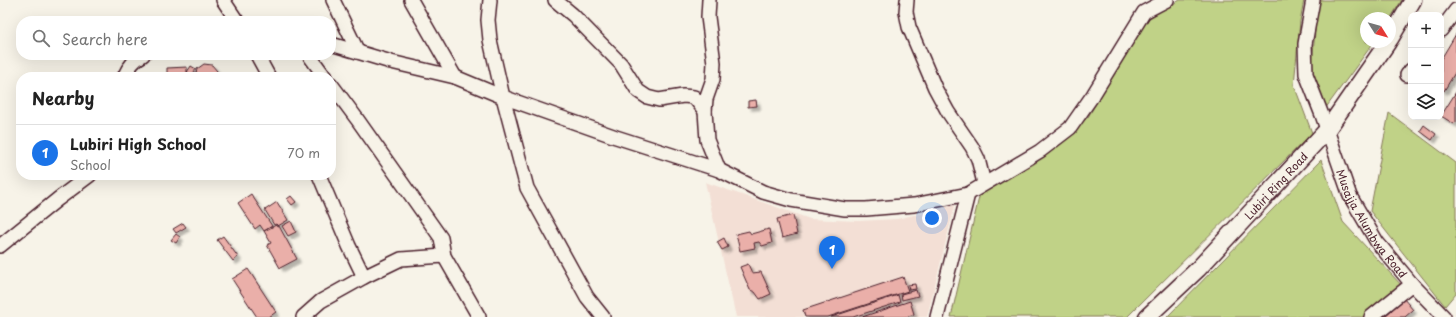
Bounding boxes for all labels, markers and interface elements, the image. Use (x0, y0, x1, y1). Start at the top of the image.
north arrow (1360, 12, 1396, 48)
map controls (1408, 12, 1444, 120)
button: + (1408, 12, 1444, 48)
search box (16, 16, 336, 60)
icon: search (30, 27, 52, 49)
text: Search here (62, 27, 148, 50)
button: − (1408, 48, 1444, 84)
button: layers (1408, 84, 1444, 120)
text: Nearby (32, 85, 94, 111)
text: Lubiri High School (70, 132, 206, 155)
text: 1 (42, 143, 48, 162)
text: 70 m (287, 143, 320, 162)
street label: Lubiri Ring Road (1240, 148, 1311, 223)
text: School (70, 155, 111, 174)
street label: Musajja Alumbwa Road (1333, 167, 1412, 281)
your location (922, 208, 942, 228)
pin: 1 (819, 236, 845, 269)

